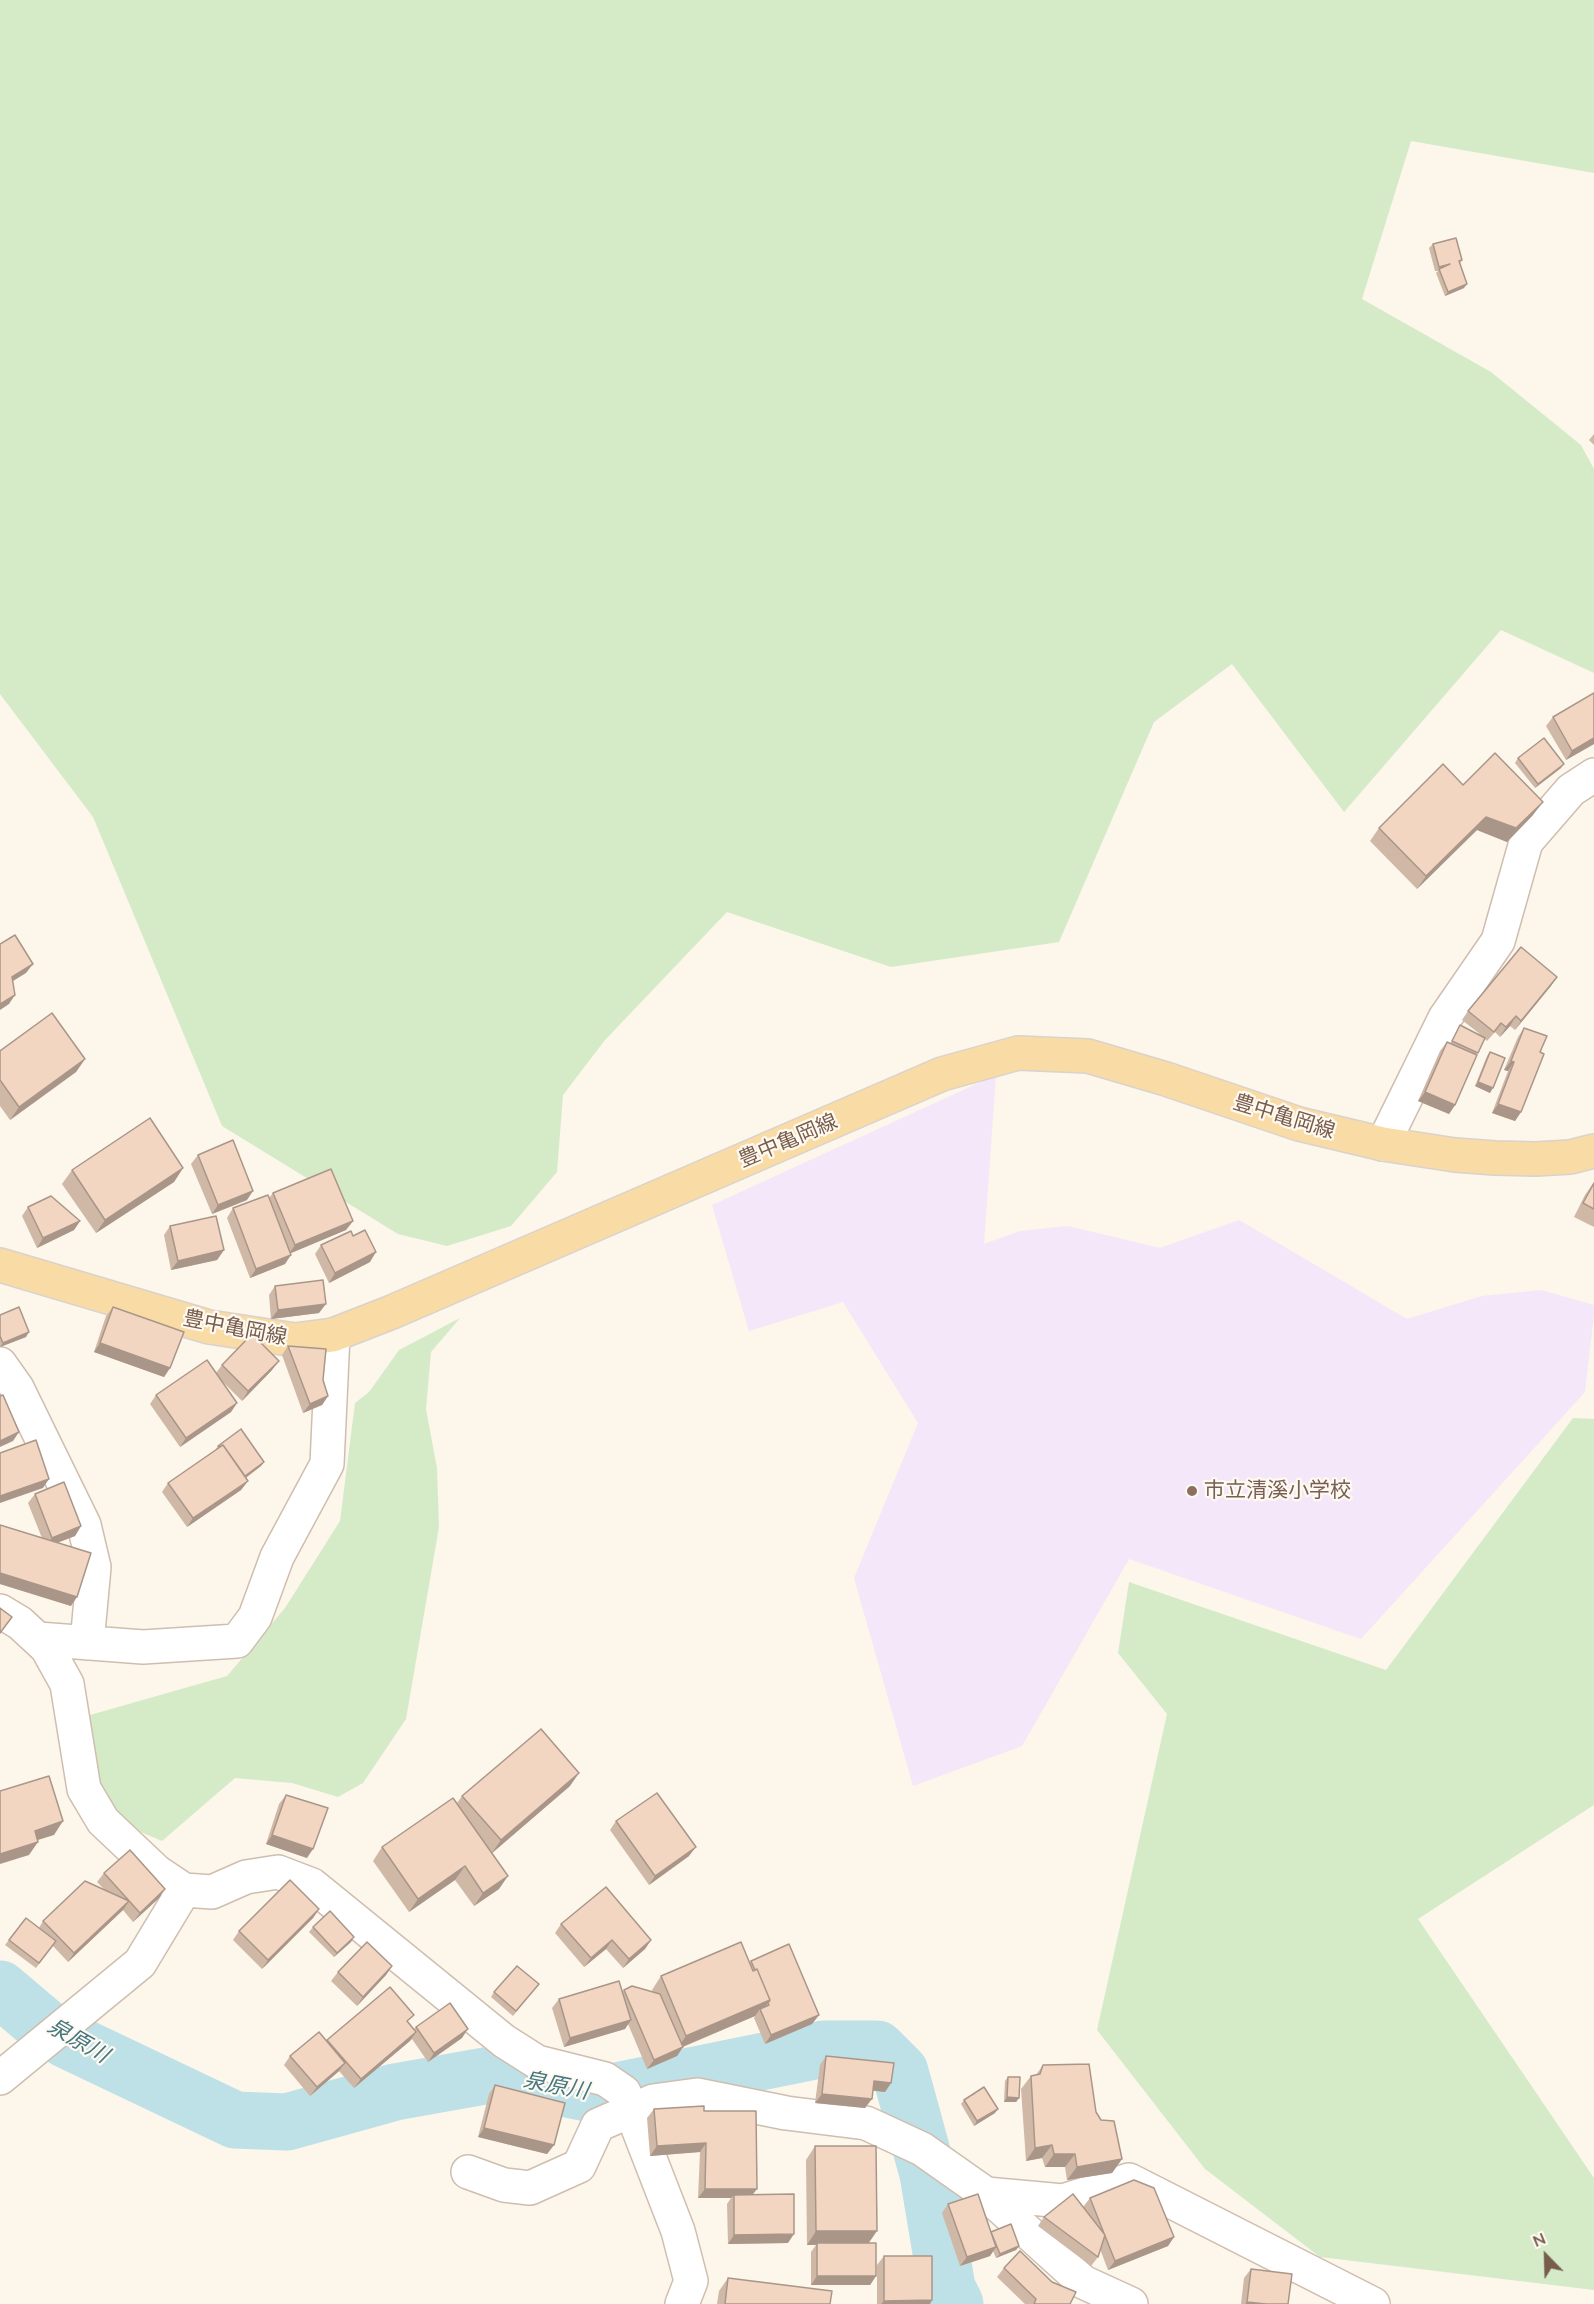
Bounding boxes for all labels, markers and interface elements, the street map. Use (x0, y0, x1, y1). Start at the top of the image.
street label: 豊中亀岡線 (1230, 1090, 1338, 1144)
street label: 豊中亀岡線 (735, 1109, 841, 1173)
street label: 豊中亀岡線 (181, 1306, 289, 1350)
place label: 市立清溪小学校 (1204, 1478, 1351, 1504)
marker: 市立清溪小学校 (1185, 1484, 1199, 1498)
water label: 泉原川 (43, 2013, 113, 2069)
water label: 泉原川 (521, 2067, 591, 2105)
north arrow (1516, 2226, 1576, 2286)
text: N (1529, 2228, 1548, 2251)

